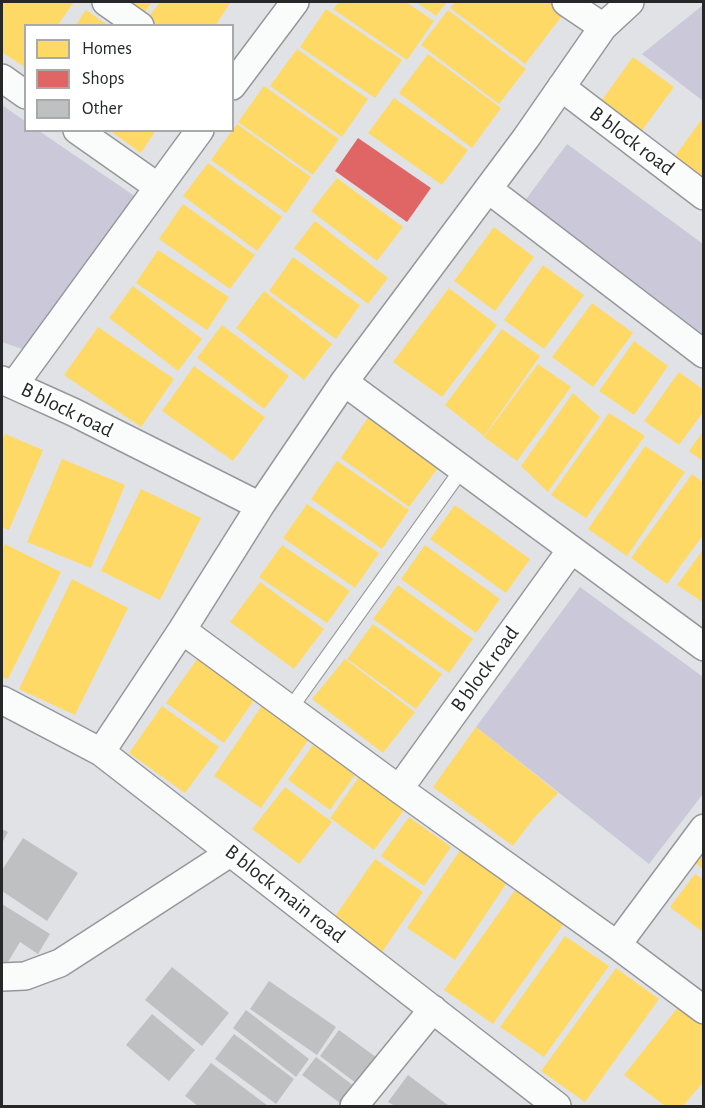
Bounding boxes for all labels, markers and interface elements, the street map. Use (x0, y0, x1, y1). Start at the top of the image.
legend (24, 24, 234, 132)
text: Homes (82, 40, 132, 58)
text: Shops (82, 70, 124, 88)
text: Other (82, 100, 123, 118)
street label: B block road (585, 101, 679, 181)
street label: B block road (17, 377, 117, 443)
street label: B block road (445, 621, 525, 717)
street label: B block main road (220, 839, 350, 949)

